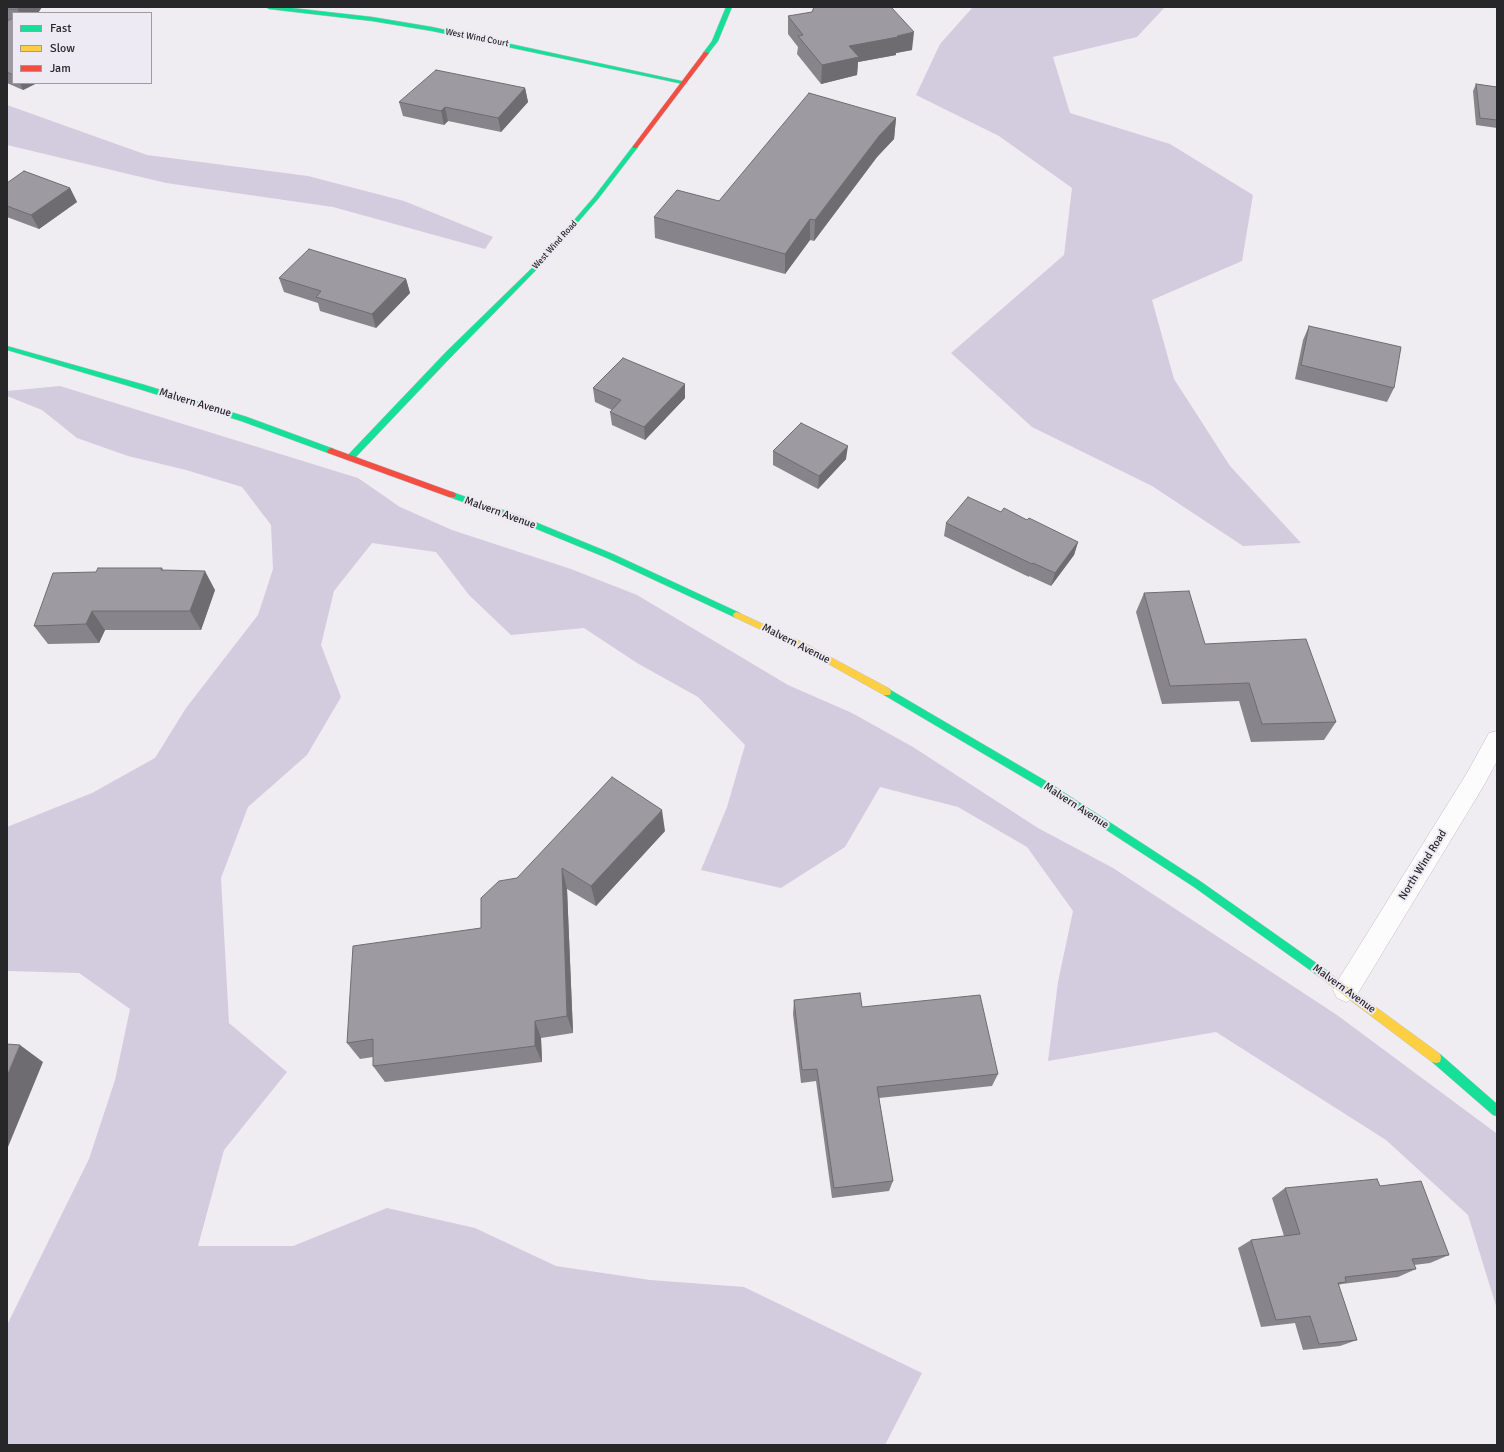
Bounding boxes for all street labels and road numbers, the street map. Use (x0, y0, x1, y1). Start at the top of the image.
street label: West Wind Court (444, 27, 510, 49)
street label: West Wind Road (530, 218, 580, 272)
street label: Malvern Avenue (157, 386, 233, 420)
street label: Malvern Avenue (463, 494, 537, 532)
street label: Malvern Avenue (760, 621, 832, 667)
street label: Malvern Avenue (1041, 780, 1111, 832)
street label: North Wind Road (1396, 828, 1450, 902)
street label: Malvern Avenue (1310, 962, 1378, 1016)

